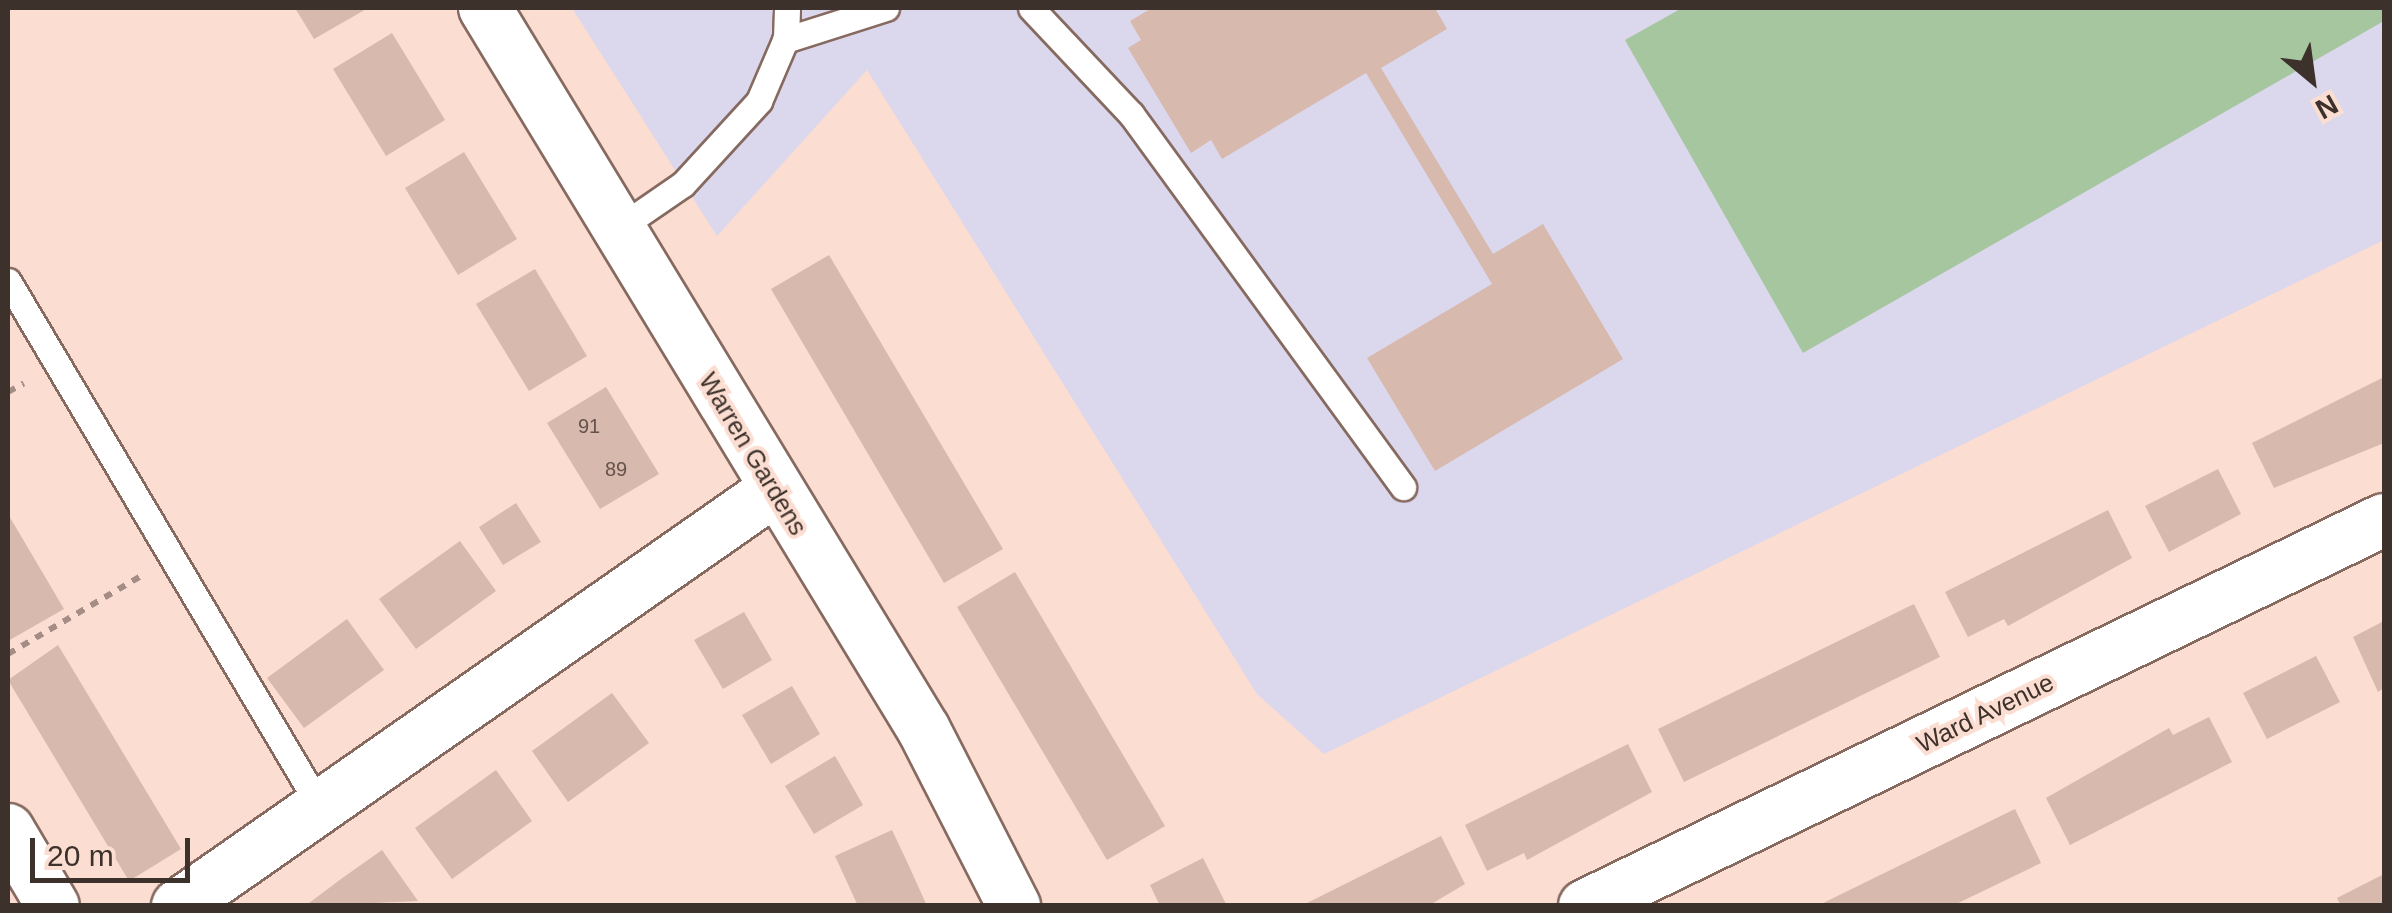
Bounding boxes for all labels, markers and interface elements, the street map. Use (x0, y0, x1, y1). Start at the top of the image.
north arrow (2262, 30, 2362, 130)
text: N (2310, 88, 2343, 125)
street label: Warren Gardens (693, 367, 813, 541)
house number: 91 (578, 414, 600, 438)
house number: 89 (605, 457, 627, 481)
street label: Ward Avenue (1911, 667, 2059, 759)
scale bar (35, 818, 195, 880)
text: 20 m (47, 839, 114, 872)

